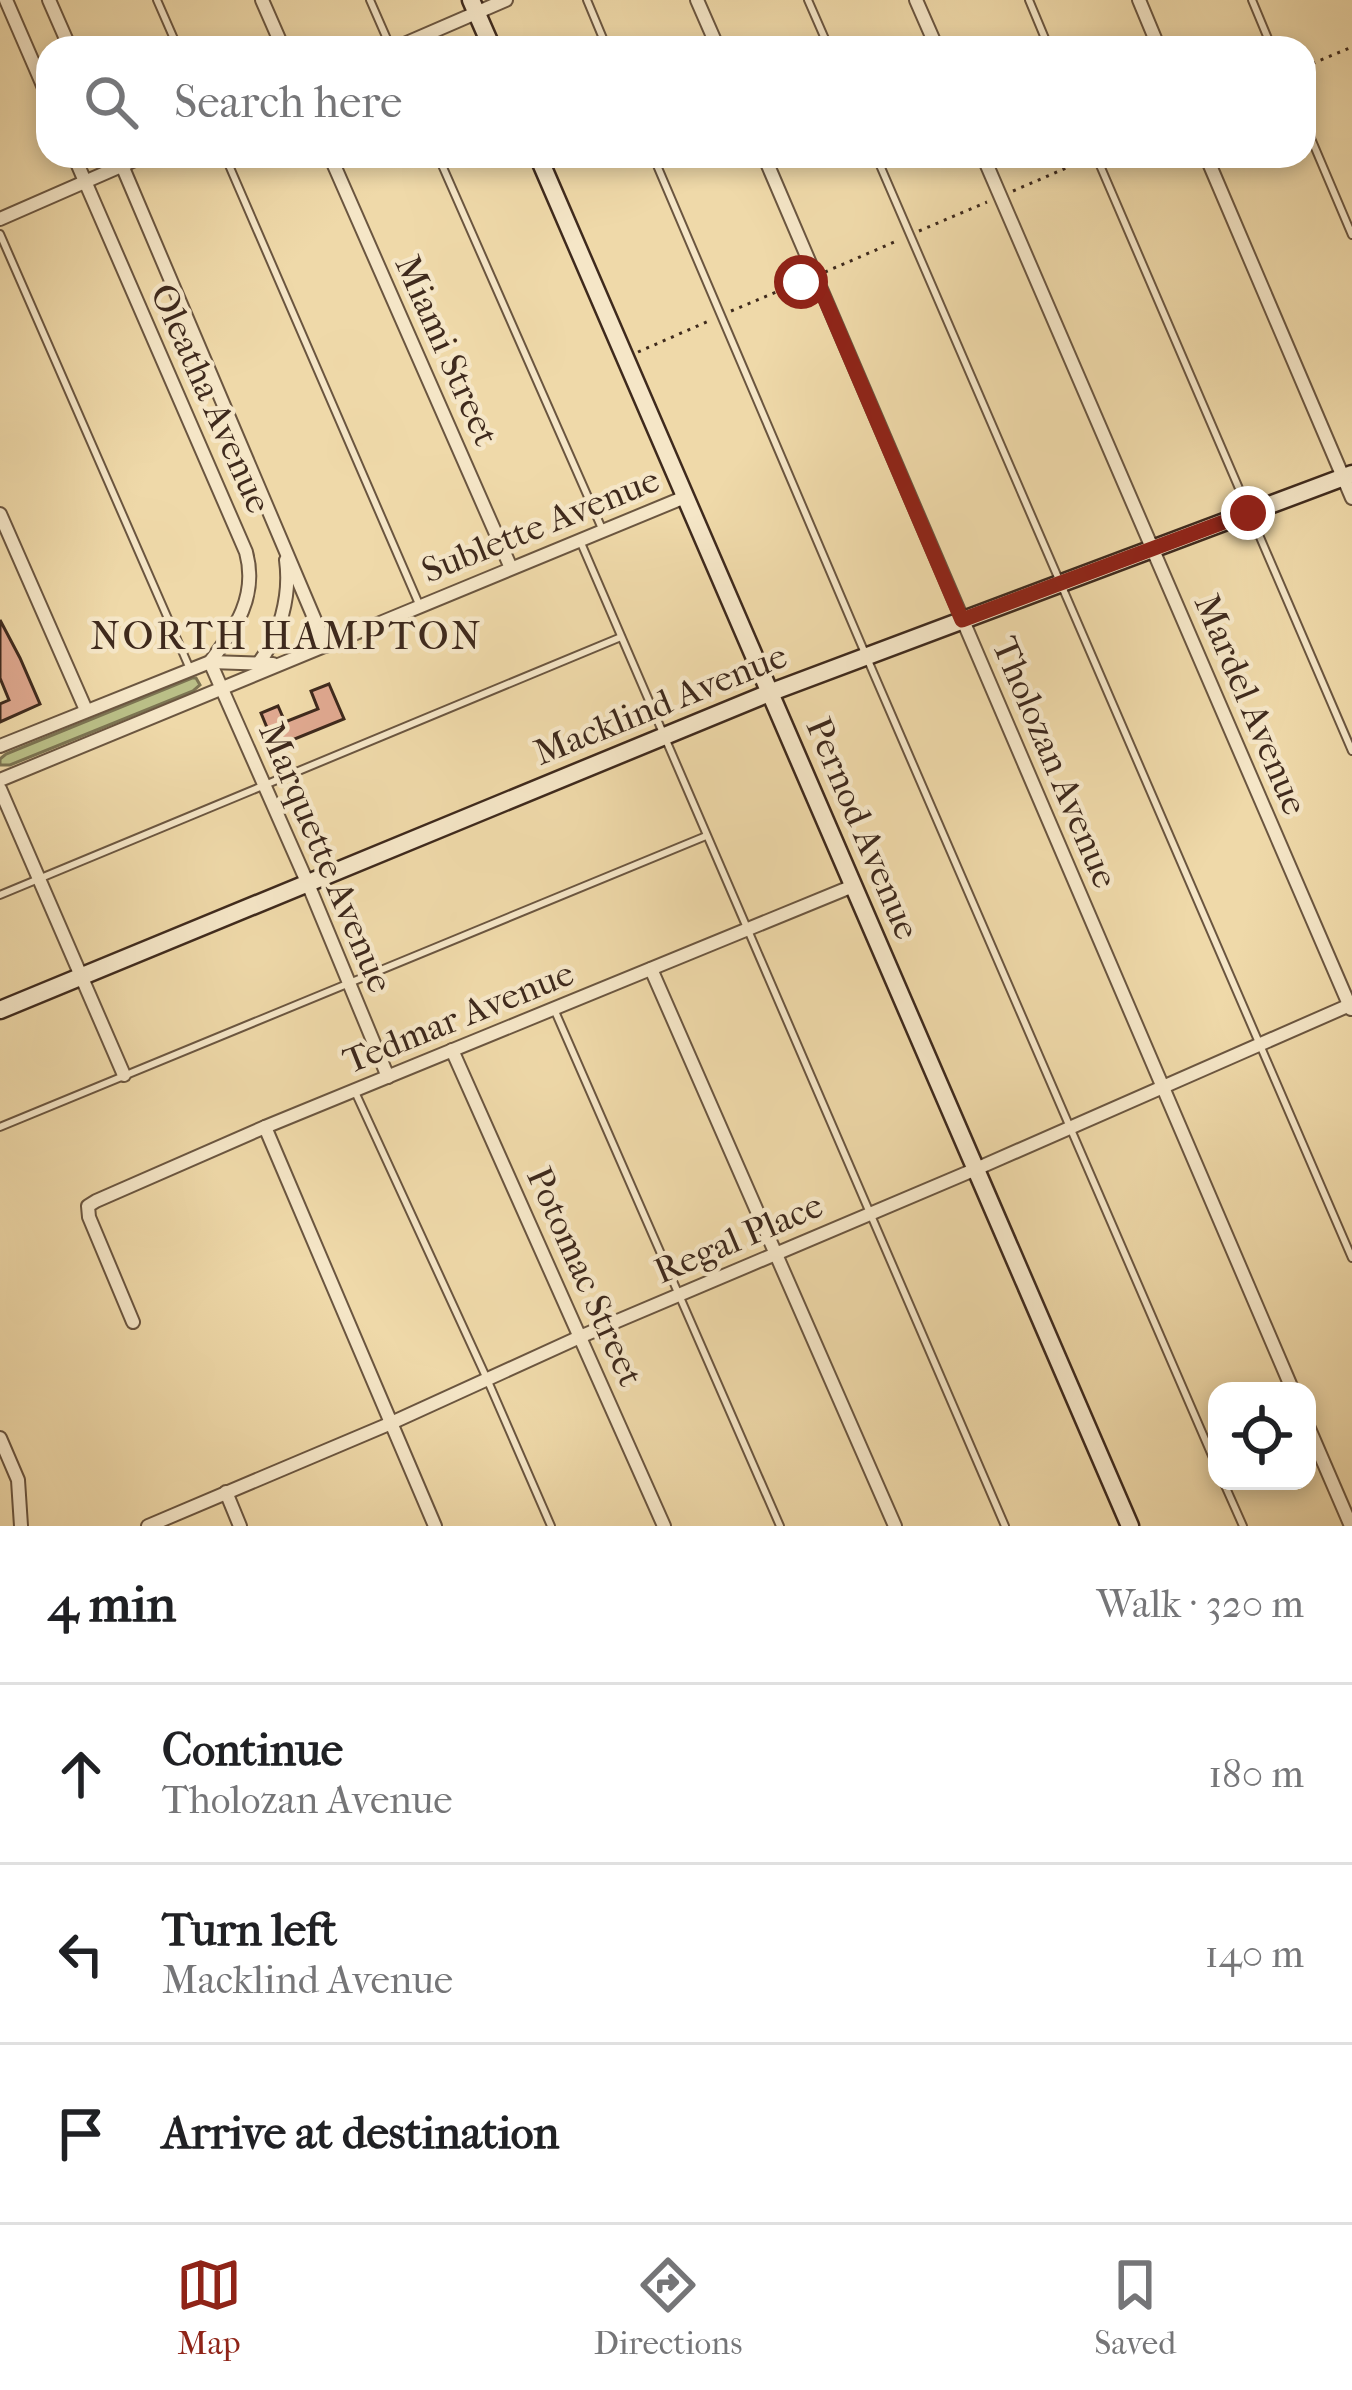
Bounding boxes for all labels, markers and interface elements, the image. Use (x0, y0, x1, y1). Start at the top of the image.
search box (36, 36, 1316, 168)
icon: search (78, 69, 144, 135)
text: Search here (174, 76, 402, 129)
street label: Miami Street (387, 249, 508, 452)
route start (774, 255, 828, 309)
street label: Oleatha Avenue (142, 277, 280, 519)
street label: Sublette Avenue (416, 458, 665, 592)
route end (1221, 486, 1275, 540)
street label: Mardel Avenue (1186, 588, 1316, 821)
district label: NORTH HAMPTON (90, 613, 484, 659)
street label: Tholozan Avenue (983, 631, 1127, 894)
street label: Macklind Avenue (528, 634, 793, 774)
street label: Pernod Avenue (798, 711, 929, 945)
street label: Marquette Avenue (250, 716, 402, 999)
street label: Tedmar Avenue (337, 952, 580, 1082)
street label: Potomac Street (518, 1160, 652, 1392)
street label: Regal Place (648, 1184, 829, 1292)
map controls (1208, 1382, 1316, 1490)
button: locate (1208, 1382, 1316, 1490)
text: 4 min (48, 1574, 176, 1634)
text: Walk · 320 m (1097, 1581, 1304, 1627)
text: Continue (162, 1724, 343, 1777)
icon: ahead (48, 1741, 114, 1807)
text: 180 m (1208, 1751, 1304, 1797)
text: Tholozan Avenue (162, 1777, 453, 1823)
text: Turn left (162, 1904, 337, 1957)
icon: left (48, 1921, 114, 1987)
text: 140 m (1205, 1931, 1304, 1977)
text: Macklind Avenue (162, 1957, 453, 2003)
icon: arrive (48, 2101, 114, 2167)
text: Arrive at destination (162, 2107, 559, 2160)
tab: Map (176, 2252, 242, 2363)
tab: Directions (594, 2252, 742, 2363)
tab: Saved (1094, 2252, 1176, 2363)

